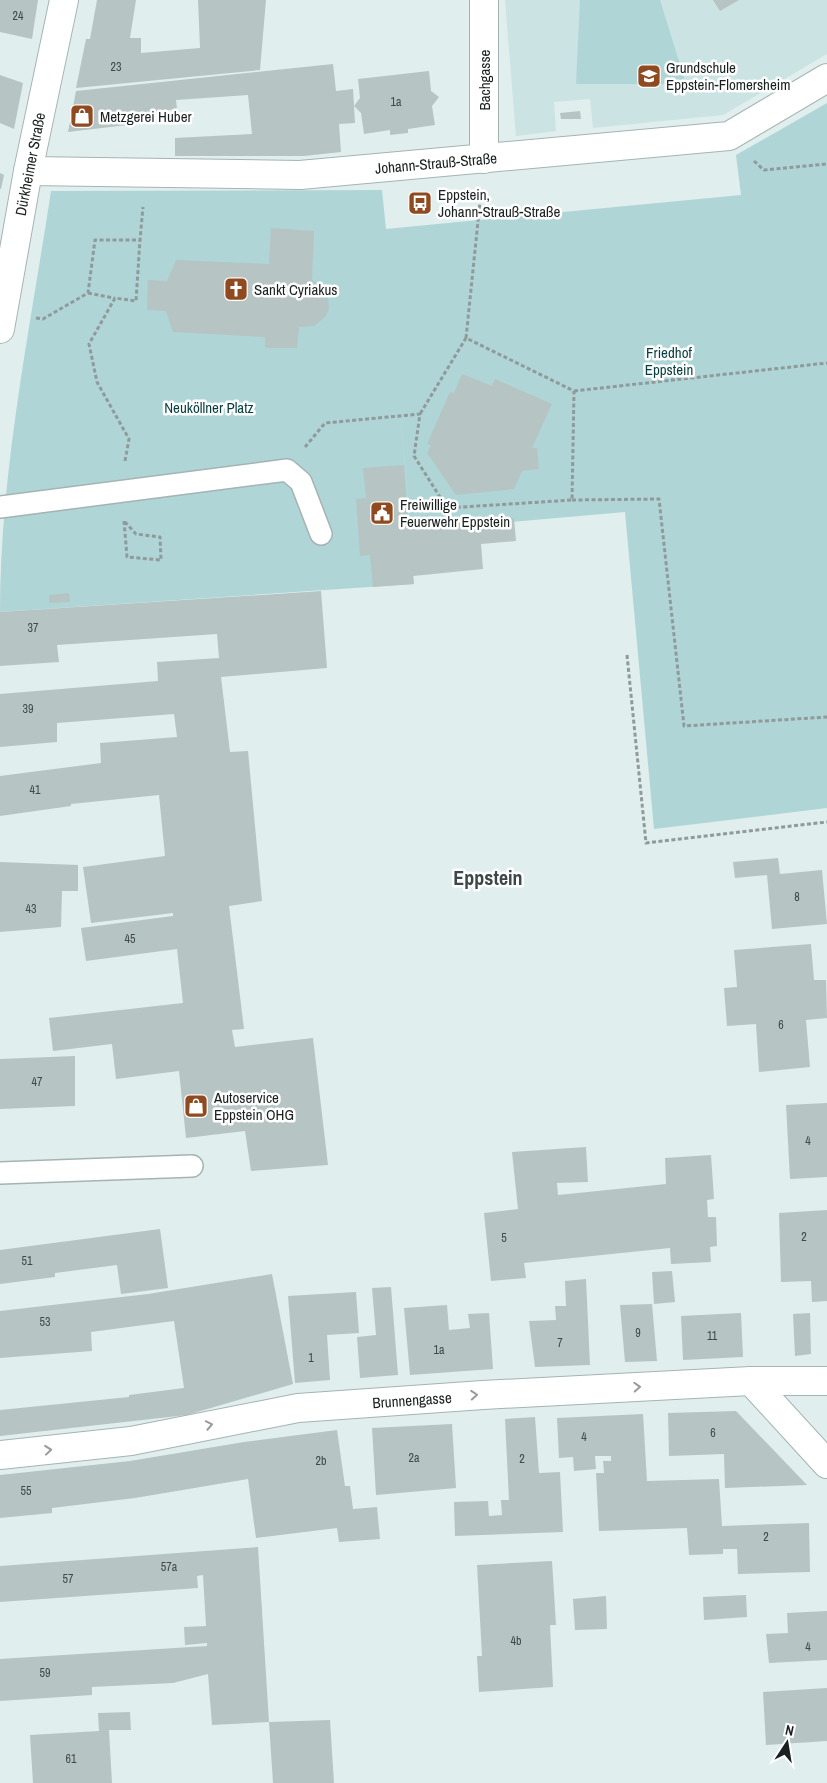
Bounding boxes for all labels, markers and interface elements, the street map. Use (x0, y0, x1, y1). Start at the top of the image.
house number: 24 (13, 8, 24, 24)
street label: Bachgasse (474, 49, 495, 110)
place label: Grundschule Eppstein-Flomersheim (666, 57, 790, 95)
house number: 23 (111, 59, 121, 75)
school or university icon: Grundschule Eppstein-Flomersheim (636, 63, 662, 89)
house number: 1a (391, 94, 402, 110)
shop icon: Metzgerei Huber (69, 103, 95, 129)
place label: Metzgerei Huber (100, 106, 192, 127)
street label: Dürkheimer Straße (10, 111, 50, 217)
street label: Johann-Strauß-Straße (374, 147, 498, 179)
place label: Eppstein, Johann-Strauß-Straße (438, 184, 561, 222)
bus stop icon: Eppstein, Johann-Strauß-Straße (407, 190, 433, 216)
church icon: Sankt Cyriakus (223, 276, 249, 302)
place label: Sankt Cyriakus (254, 279, 337, 300)
park label: Friedhof Eppstein (645, 342, 693, 380)
park label: Neuköllner Platz (164, 397, 254, 418)
place label: Freiwillige Feuerwehr Eppstein (400, 494, 510, 532)
public building icon: Freiwillige Feuerwehr Eppstein (369, 500, 395, 526)
house number: 37 (28, 620, 39, 636)
house number: 39 (23, 701, 33, 717)
house number: 41 (30, 782, 41, 798)
district label: Eppstein (453, 864, 523, 891)
house number: 8 (794, 889, 800, 905)
house number: 43 (26, 901, 36, 917)
house number: 45 (125, 931, 136, 947)
house number: 6 (778, 1017, 784, 1033)
house number: 47 (32, 1074, 43, 1090)
place label: Autoservice Eppstein OHG (213, 1087, 294, 1125)
shop icon: Autoservice Eppstein OHG (183, 1093, 209, 1119)
house number: 4 (805, 1133, 811, 1149)
house number: 2 (801, 1229, 807, 1245)
house number: 5 (501, 1230, 507, 1246)
house number: 51 (22, 1253, 33, 1269)
house number: 53 (40, 1314, 50, 1330)
house number: 9 (635, 1325, 641, 1341)
house number: 11 (707, 1328, 718, 1344)
house number: 7 (557, 1335, 563, 1351)
house number: 1a (434, 1342, 445, 1358)
house number: 1 (308, 1350, 314, 1366)
one-way arrow (633, 1382, 641, 1393)
street label: Brunnengasse (372, 1387, 452, 1413)
one-way arrow (471, 1390, 479, 1401)
one-way arrow (205, 1421, 213, 1431)
house number: 6 (710, 1425, 716, 1441)
house number: 4 (581, 1429, 587, 1445)
one-way arrow (45, 1445, 53, 1456)
house number: 2a (409, 1450, 420, 1466)
house number: 2 (519, 1451, 525, 1467)
house number: 2b (316, 1453, 326, 1469)
house number: 55 (21, 1483, 32, 1499)
house number: 2 (763, 1529, 769, 1545)
house number: 57a (161, 1559, 178, 1575)
house number: 57 (63, 1571, 74, 1587)
house number: 4b (511, 1633, 521, 1649)
house number: 4 (805, 1639, 811, 1655)
house number: 59 (40, 1665, 50, 1681)
north arrow (762, 1718, 812, 1768)
text: N (784, 1721, 796, 1740)
house number: 61 (66, 1751, 77, 1767)

